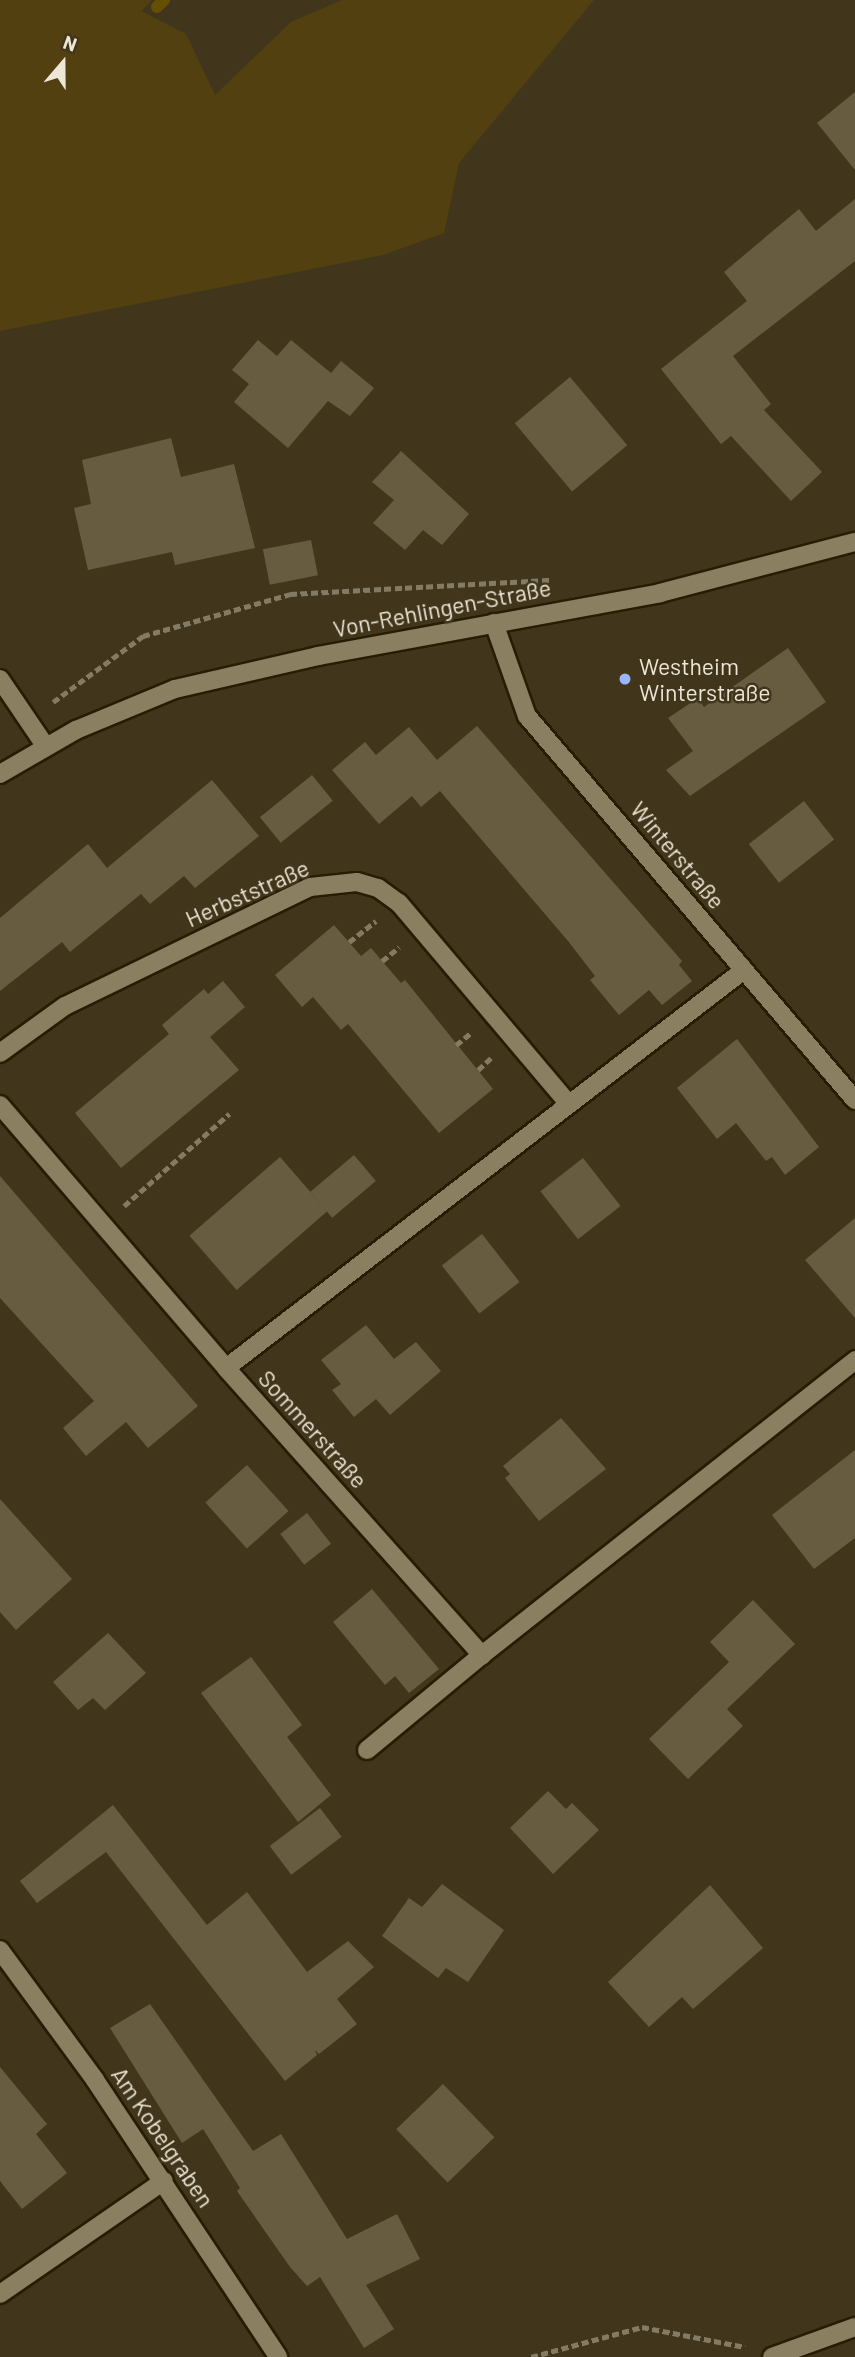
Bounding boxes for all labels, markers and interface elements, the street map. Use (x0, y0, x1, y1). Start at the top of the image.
north arrow (28, 28, 98, 98)
text: N (60, 30, 80, 56)
street label: Von-Rehlingen-Straße (331, 573, 553, 643)
place label: Westheim Winterstraße (639, 652, 771, 706)
marker: Westheim Winterstraße (617, 671, 633, 687)
street label: Winterstraße (625, 796, 731, 914)
street label: Herbststraße (181, 854, 313, 932)
street label: Sommerstraße (253, 1364, 373, 1494)
street label: Am Kobelgraben (106, 2062, 220, 2212)

